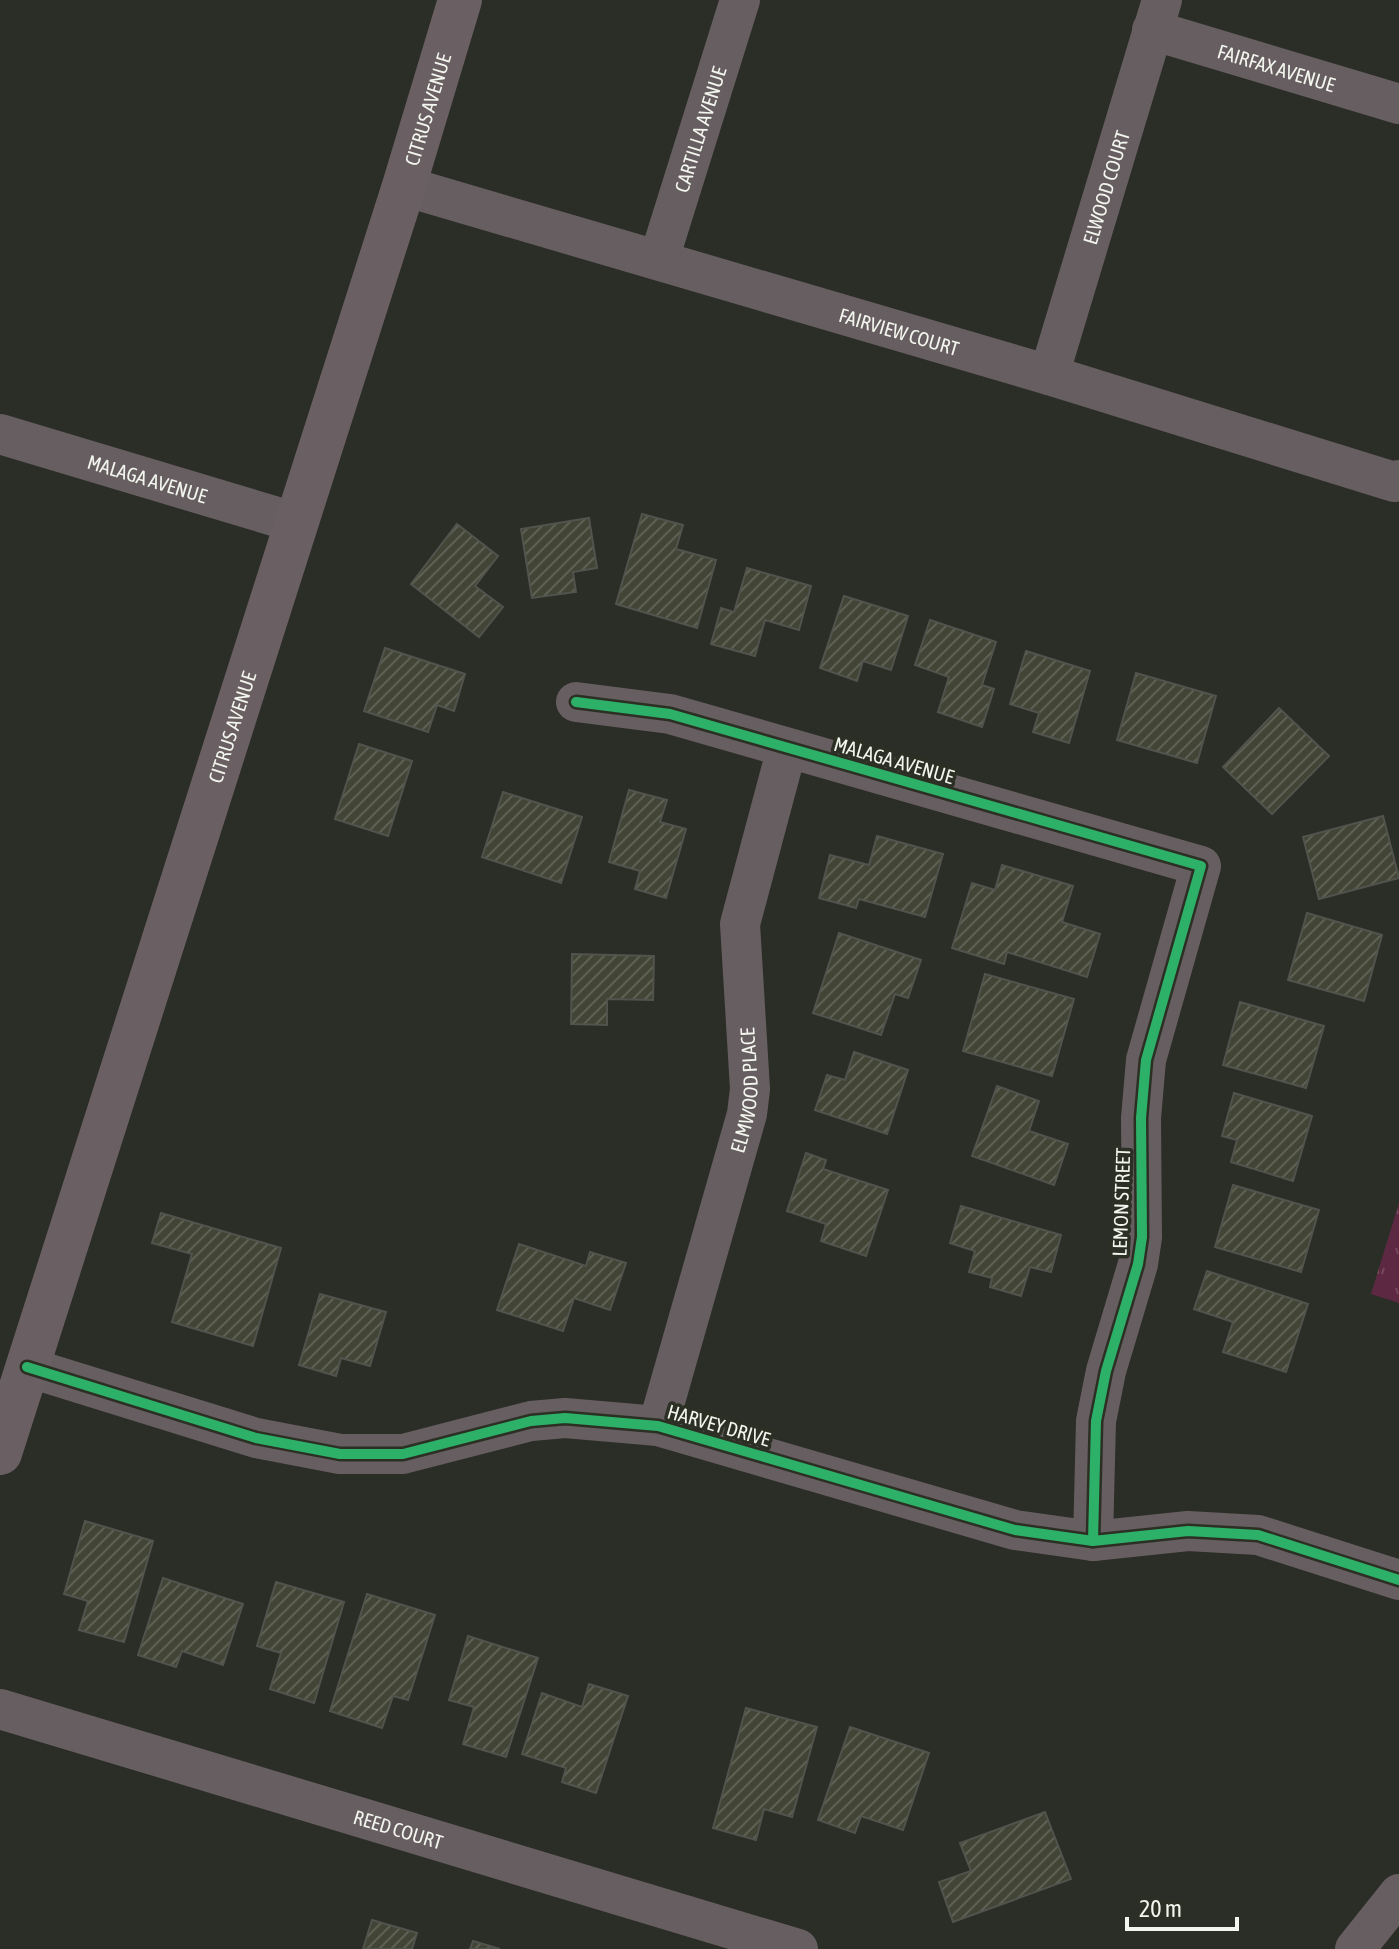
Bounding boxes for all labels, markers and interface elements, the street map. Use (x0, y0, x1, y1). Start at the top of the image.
street label: FAIRFAX AVENUE (1215, 39, 1339, 96)
street label: CITRUS AVENUE (399, 50, 455, 168)
street label: CARTILLA AVENUE (669, 63, 730, 195)
street label: ELWOOD COURT (1078, 127, 1134, 247)
street label: FAIRVIEW COURT (836, 303, 962, 360)
street label: MALAGA AVENUE (85, 449, 211, 507)
street label: CITRUS AVENUE (203, 668, 260, 786)
street label: MALAGA AVENUE (831, 732, 957, 788)
street label: ELMWOOD PLACE (725, 1026, 762, 1155)
street label: LEMON STREET (1108, 1147, 1134, 1257)
street label: HARVEY DRIVE (665, 1399, 773, 1451)
street label: REED COURT (351, 1805, 446, 1853)
scale bar (1127, 1881, 1237, 1931)
text: 20 m (1139, 1895, 1182, 1922)

